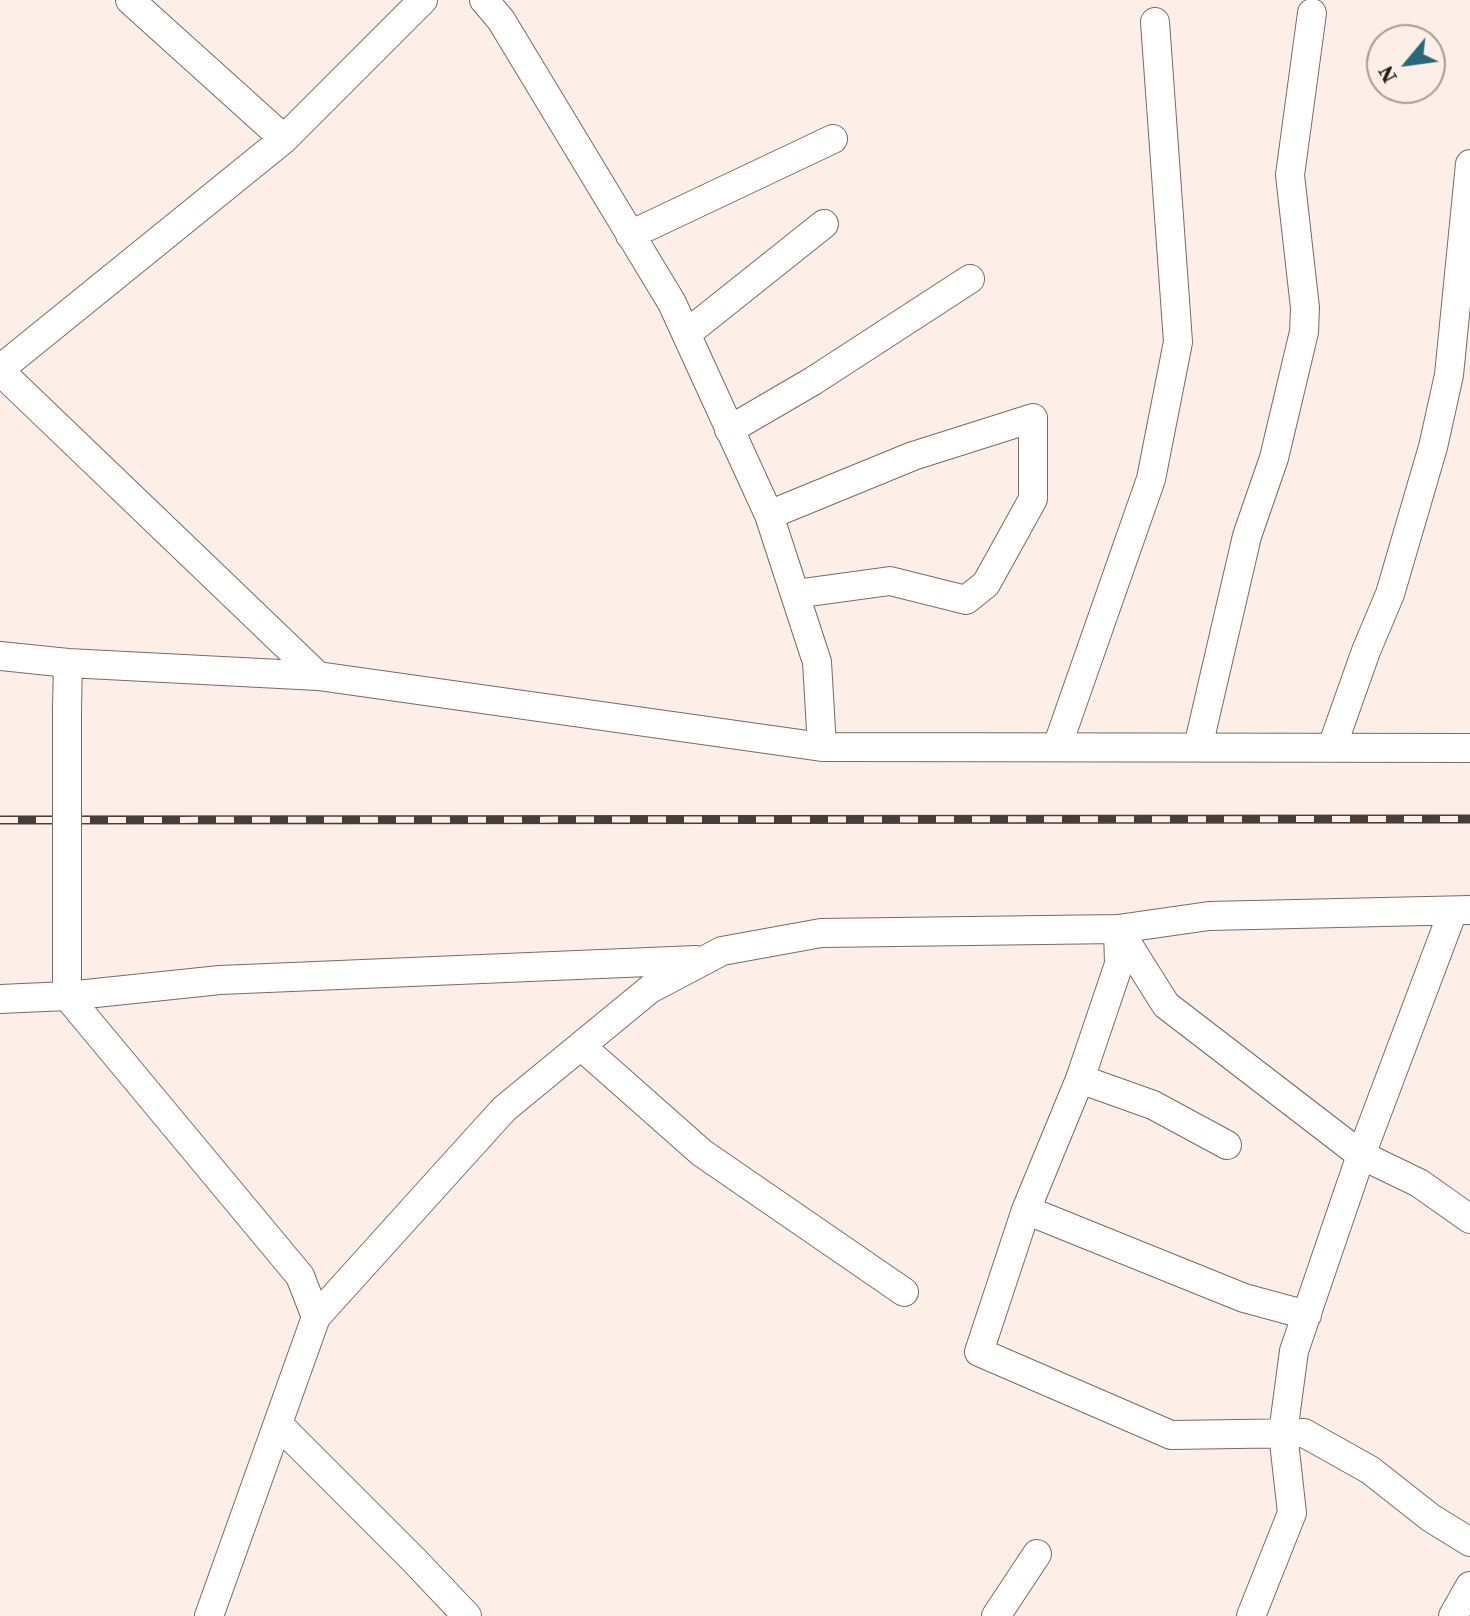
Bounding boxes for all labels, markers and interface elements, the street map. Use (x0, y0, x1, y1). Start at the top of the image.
north arrow (1366, 24, 1446, 104)
text: N (1370, 60, 1404, 89)

